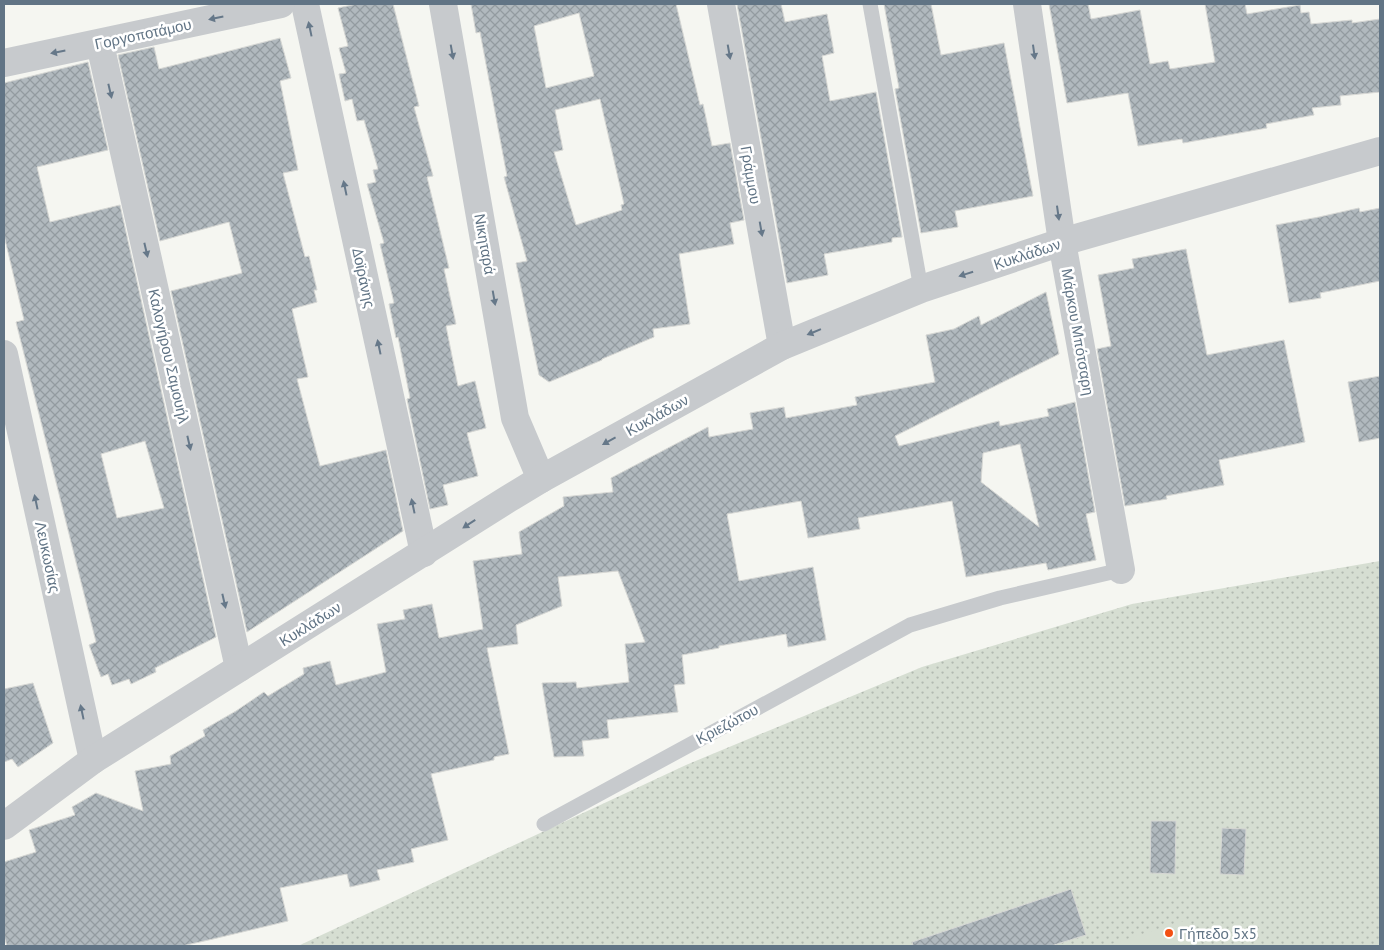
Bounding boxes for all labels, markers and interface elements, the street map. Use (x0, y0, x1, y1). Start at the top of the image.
street label: Γοργοποτάμου (93, 14, 193, 54)
one-way arrow (209, 14, 224, 22)
one-way arrow (306, 22, 314, 37)
one-way arrow (448, 44, 456, 60)
one-way arrow (726, 44, 734, 60)
one-way arrow (1030, 44, 1038, 60)
one-way arrow (50, 48, 65, 56)
one-way arrow (106, 84, 114, 99)
street label: Γράμμου (737, 145, 765, 205)
one-way arrow (340, 180, 348, 196)
one-way arrow (1054, 205, 1062, 221)
street label: Νικηταρά (470, 212, 500, 276)
one-way arrow (757, 221, 765, 237)
street label: Κυκλάδων (991, 234, 1063, 274)
one-way arrow (142, 242, 150, 257)
street label: Δοϊράνης (348, 246, 380, 310)
street label: Μάρκου Μπότσαρη (1057, 267, 1099, 397)
one-way arrow (958, 271, 973, 279)
street label: Καλογήρου Σαμουήλ (144, 287, 194, 426)
one-way arrow (491, 290, 499, 306)
one-way arrow (807, 329, 821, 337)
one-way arrow (375, 339, 383, 354)
street label: Κυκλάδων (622, 390, 692, 440)
one-way arrow (185, 435, 193, 450)
one-way arrow (602, 437, 616, 446)
one-way arrow (32, 495, 40, 510)
one-way arrow (409, 497, 417, 513)
one-way arrow (463, 519, 476, 529)
street label: Λευκωσίας (31, 520, 65, 594)
one-way arrow (220, 594, 228, 609)
street label: Κυκλάδων (276, 598, 344, 650)
street label: Κριεζώτου (693, 700, 761, 748)
one-way arrow (78, 705, 86, 720)
place label: Γήπεδο 5x5 (1179, 924, 1257, 943)
marker: Γήπεδο 5x5 (1163, 927, 1175, 939)

